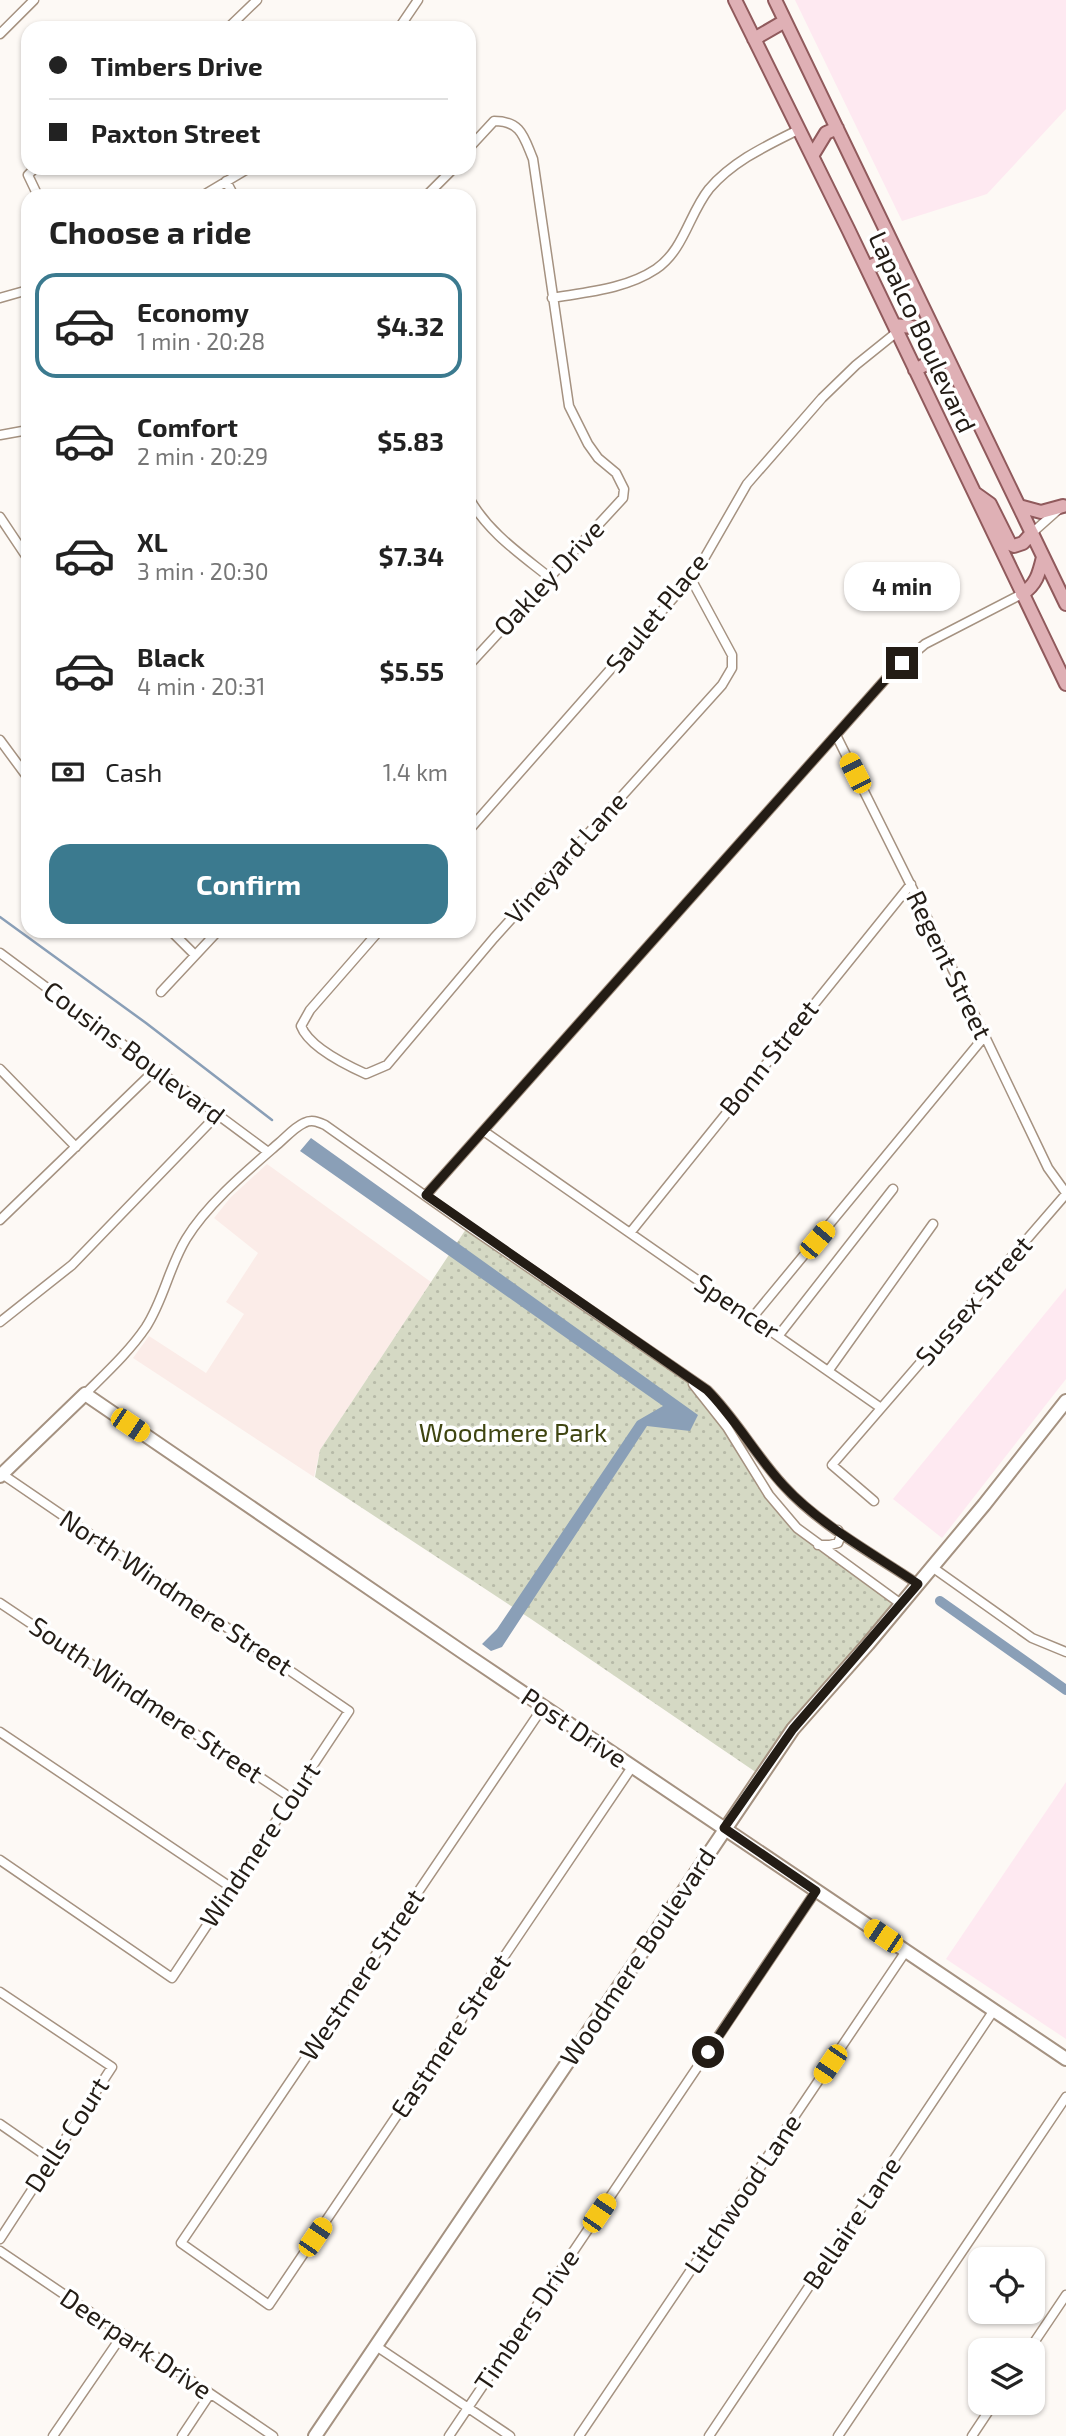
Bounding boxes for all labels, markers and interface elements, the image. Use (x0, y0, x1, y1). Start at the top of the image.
text: Timbers Drive (91, 50, 263, 81)
text: Paxton Street (91, 117, 260, 148)
text: Choose a ride (49, 212, 252, 250)
street label: Lapalco Boulevard (863, 226, 983, 437)
icon: car (53, 294, 116, 357)
text: Economy (137, 296, 249, 327)
text: $4.32 (376, 310, 444, 341)
text: 1 min · 20:28 (137, 327, 265, 355)
icon: car (53, 409, 116, 472)
text: Comfort (137, 411, 238, 442)
text: $5.83 (377, 425, 444, 456)
text: 2 min · 20:29 (137, 442, 268, 470)
street label: Oakley Drive (486, 513, 609, 641)
icon: car (53, 524, 116, 587)
text: XL (137, 526, 168, 557)
text: $7.34 (379, 540, 444, 571)
street label: Saulet Place (598, 546, 713, 678)
text: 3 min · 20:30 (137, 557, 269, 585)
callout: 4 min (844, 562, 960, 610)
text: 4 min (872, 572, 932, 600)
icon: car (53, 639, 116, 702)
text: Black (137, 641, 205, 672)
route end (886, 647, 918, 679)
text: $5.55 (380, 655, 444, 686)
text: 4 min · 20:31 (137, 672, 265, 700)
car (837, 750, 874, 796)
icon: cash (49, 753, 87, 791)
text: Cash (105, 756, 162, 787)
text: 1.4 km (383, 758, 448, 786)
street label: Vineyard Lane (498, 785, 632, 929)
button: Confirm (49, 844, 448, 924)
street label: Regent Street (901, 885, 1000, 1044)
street label: Cousins Boulevard (38, 974, 231, 1130)
street label: Bonn Street (712, 993, 824, 1121)
car (796, 1217, 839, 1263)
street label: Sussex Street (908, 1229, 1038, 1371)
street label: Spencer (690, 1266, 786, 1345)
car (107, 1405, 154, 1445)
park label: Woodmere Park (419, 1416, 607, 1447)
street label: North Windmere Street (55, 1502, 299, 1681)
street label: South Windmere Street (24, 1609, 269, 1788)
street label: Post Drive (516, 1680, 633, 1773)
street label: Windmere Court (192, 1756, 325, 1933)
street label: Woodmere Boulevard (552, 1842, 721, 2071)
street label: Westmere Street (292, 1882, 430, 2066)
car (860, 1916, 907, 1956)
street label: Eastmere Street (384, 1947, 516, 2123)
route start (692, 2036, 724, 2068)
car (810, 2041, 851, 2087)
street label: Dells Court (17, 2071, 114, 2197)
street label: Litchwood Lane (677, 2107, 807, 2279)
street label: Bellaire Lane (795, 2150, 906, 2294)
car (579, 2190, 620, 2236)
car (295, 2214, 336, 2260)
street label: Timbers Drive (467, 2242, 585, 2396)
map controls (968, 2247, 1045, 2415)
button: locate (968, 2247, 1045, 2324)
street label: Deerpark Drive (55, 2281, 218, 2405)
button: layers (968, 2338, 1045, 2415)

